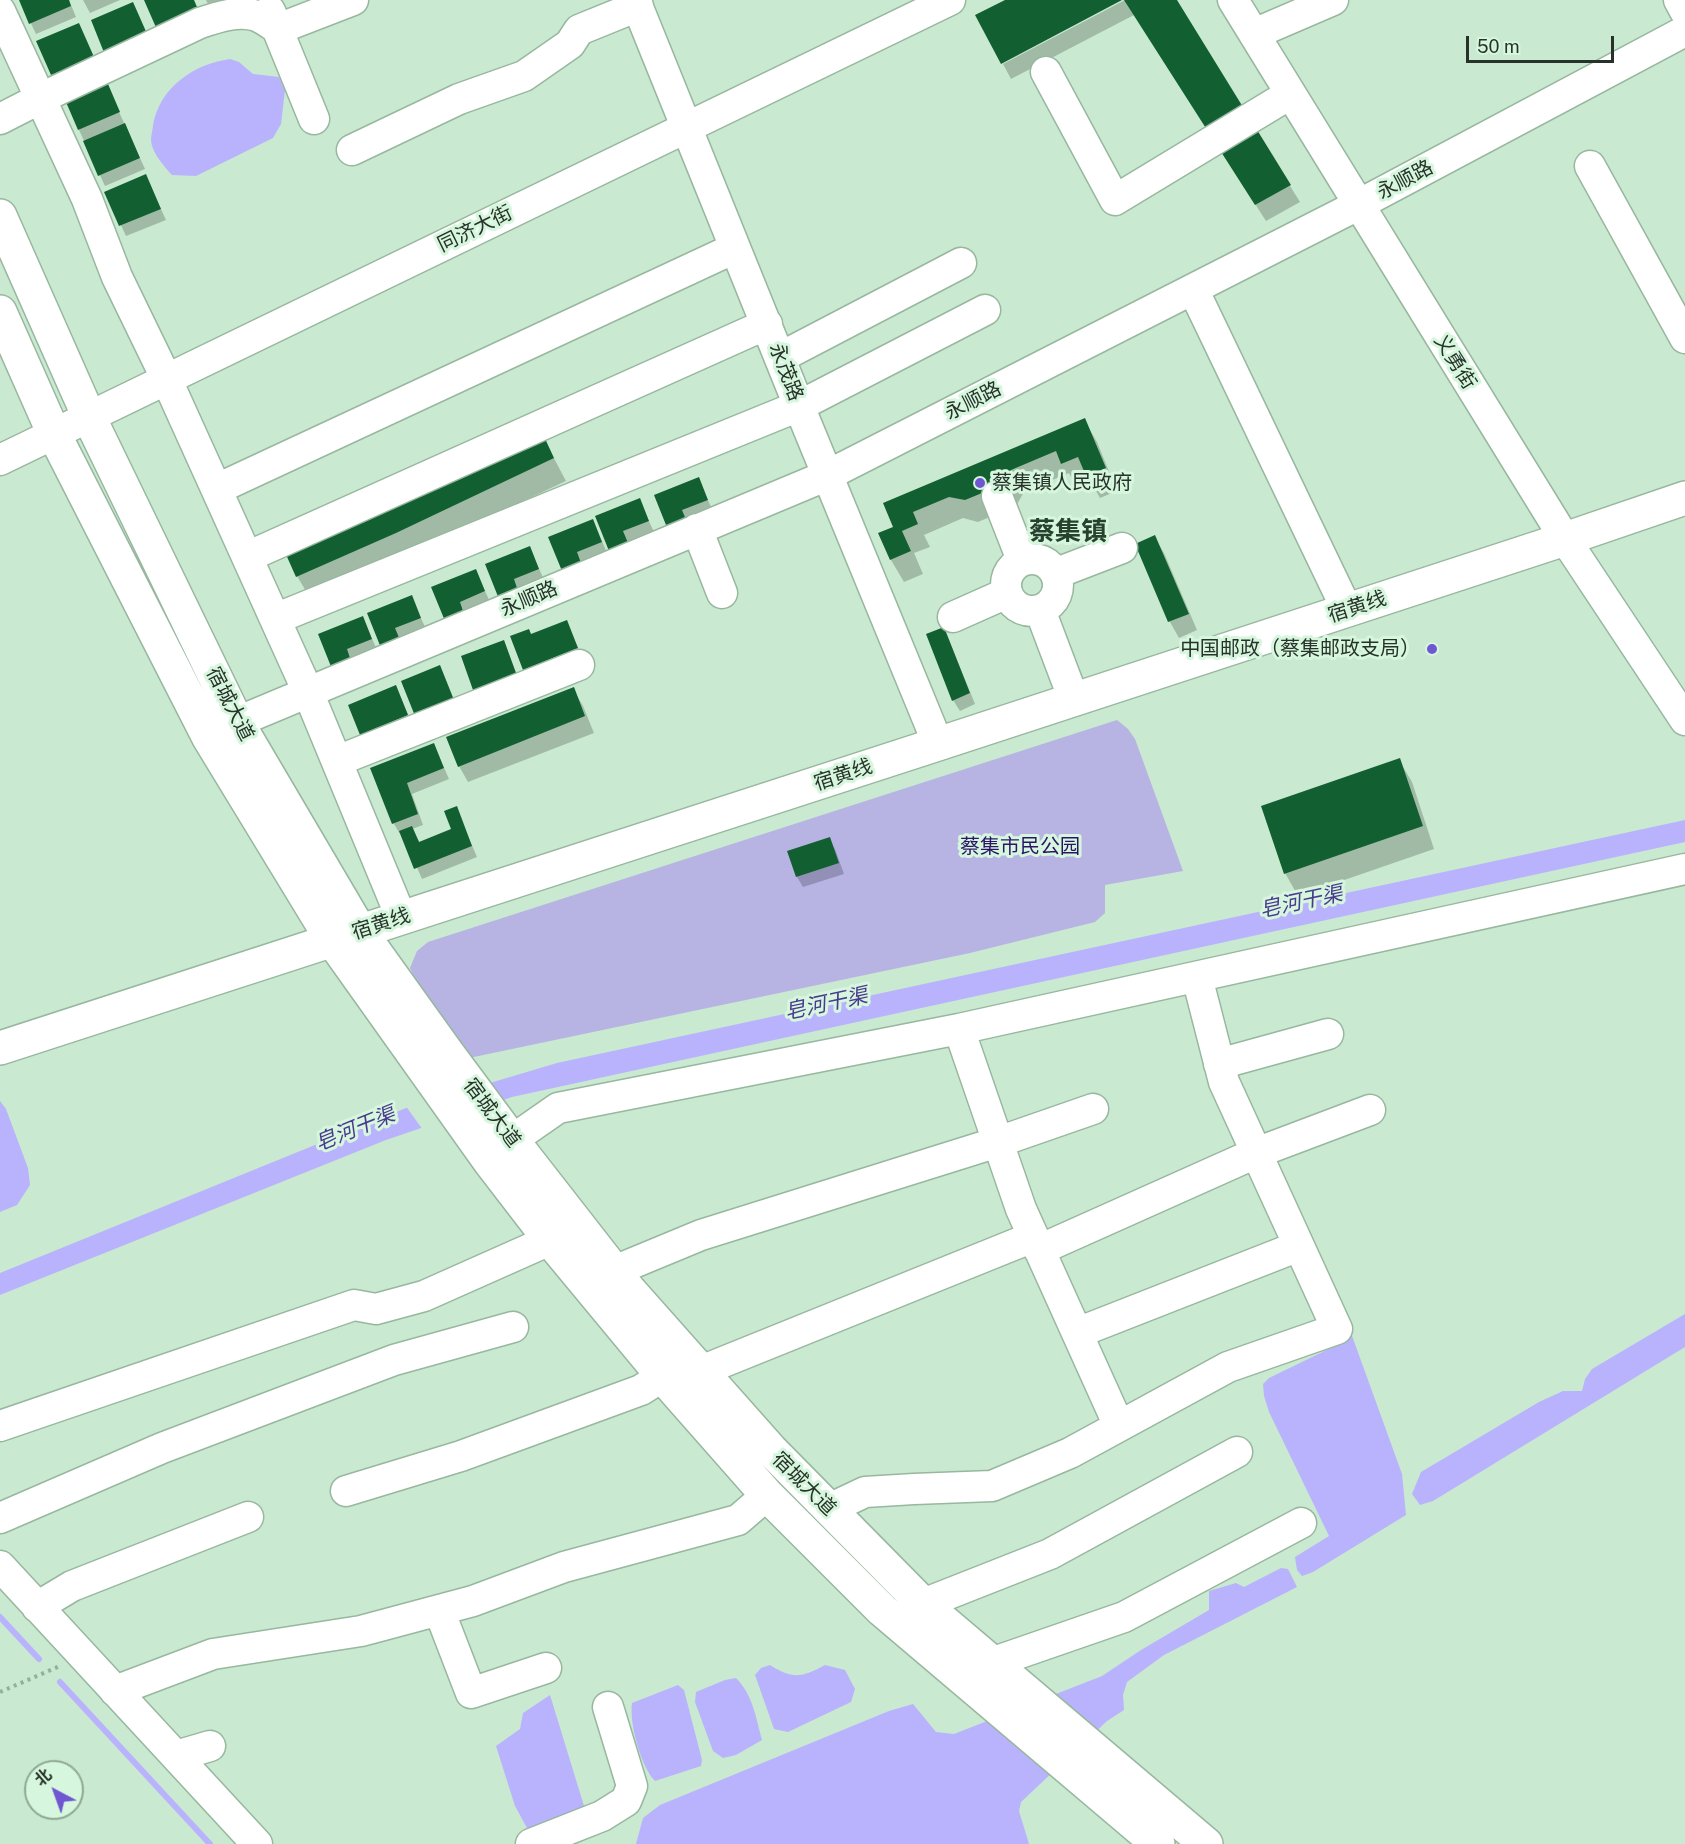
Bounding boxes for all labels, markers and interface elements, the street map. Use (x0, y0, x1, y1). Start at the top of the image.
scale bar (1469, 24, 1618, 62)
text: 50 m (1477, 36, 1520, 57)
street label: 永顺路 (1373, 155, 1437, 205)
street label: 同济大街 (434, 201, 516, 257)
street label: 义勇街 (1429, 330, 1481, 394)
street label: 永茂路 (764, 340, 808, 404)
street label: 永顺路 (941, 377, 1005, 425)
place label: 蔡集镇人民政府 (992, 471, 1132, 495)
marker: 蔡集镇人民政府 (973, 476, 987, 490)
district label: 蔡集镇 (1029, 516, 1107, 548)
street label: 永顺路 (497, 576, 561, 622)
street label: 宿黄线 (1325, 586, 1389, 628)
place label: 中国邮政（蔡集邮政支局） (1180, 637, 1420, 661)
marker: 中国邮政（蔡集邮政支局） (1425, 642, 1439, 656)
street label: 宿城大道 (201, 663, 259, 745)
street label: 宿黄线 (811, 754, 875, 796)
park label: 蔡集市民公园 (960, 835, 1080, 859)
water label: 皂河干渠 (1257, 881, 1345, 923)
street label: 宿黄线 (349, 903, 413, 945)
water label: 皂河干渠 (782, 983, 870, 1025)
street label: 宿城大道 (458, 1074, 526, 1152)
water label: 皂河干渠 (311, 1102, 399, 1156)
street label: 宿城大道 (767, 1447, 841, 1521)
north arrow (24, 1760, 84, 1820)
text: 北 (31, 1765, 55, 1790)

